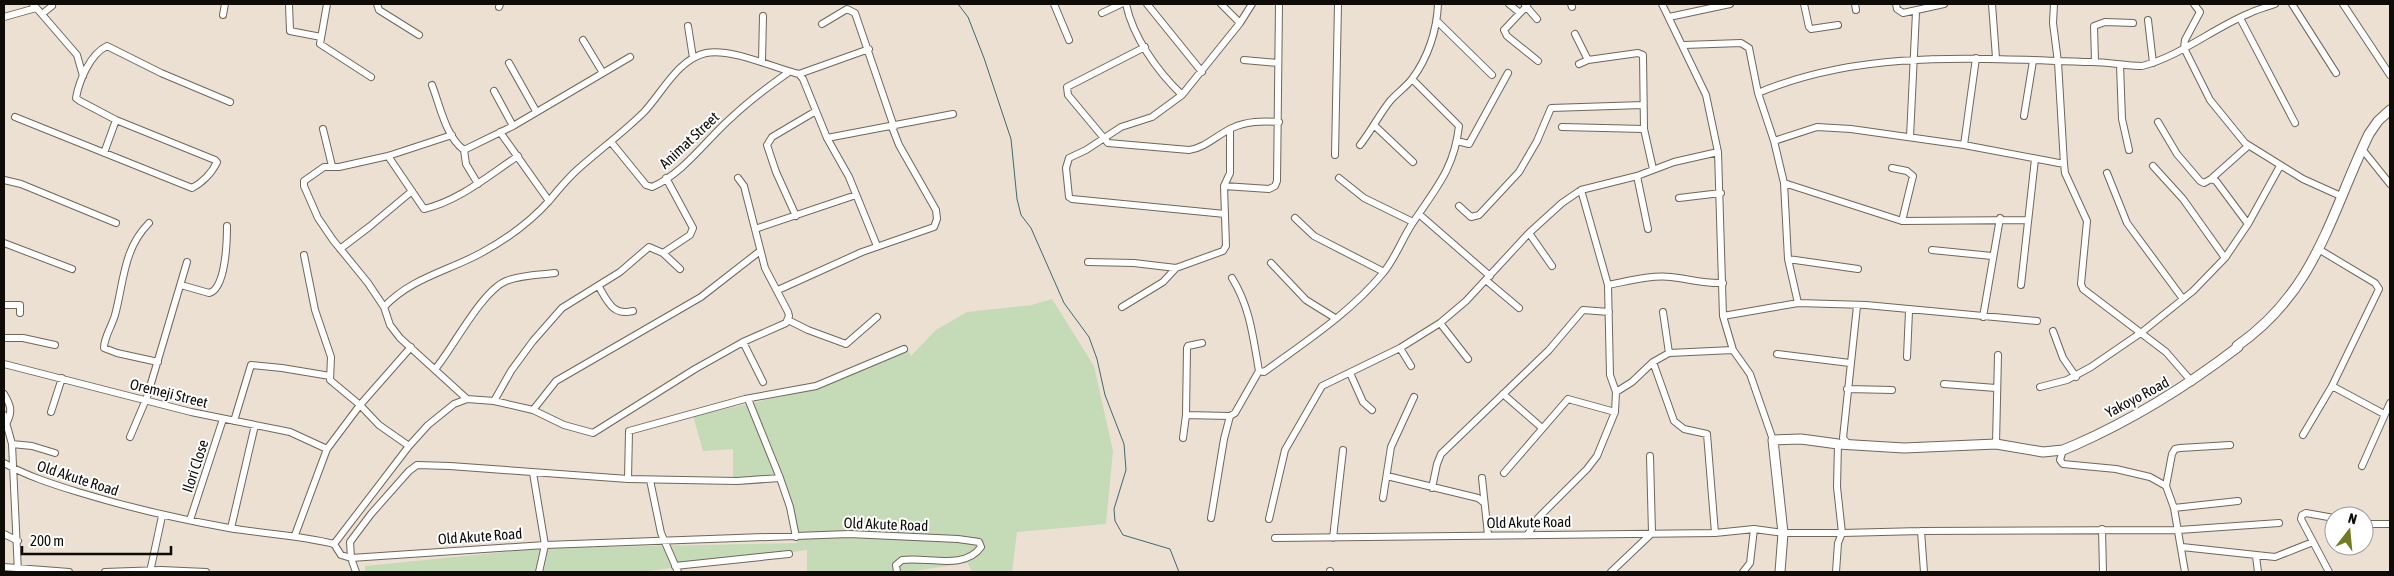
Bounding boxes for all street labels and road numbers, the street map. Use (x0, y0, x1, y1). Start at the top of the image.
street label: Animat Street (656, 108, 722, 172)
street label: Yakoyo Road (2102, 373, 2172, 421)
street label: Oremeji Street (128, 375, 210, 411)
street label: Ilori Close (179, 437, 212, 494)
street label: Old Akute Road (35, 457, 121, 499)
street label: Old Akute Road (1487, 513, 1571, 531)
street label: Old Akute Road (843, 514, 929, 534)
street label: Old Akute Road (437, 525, 523, 547)

